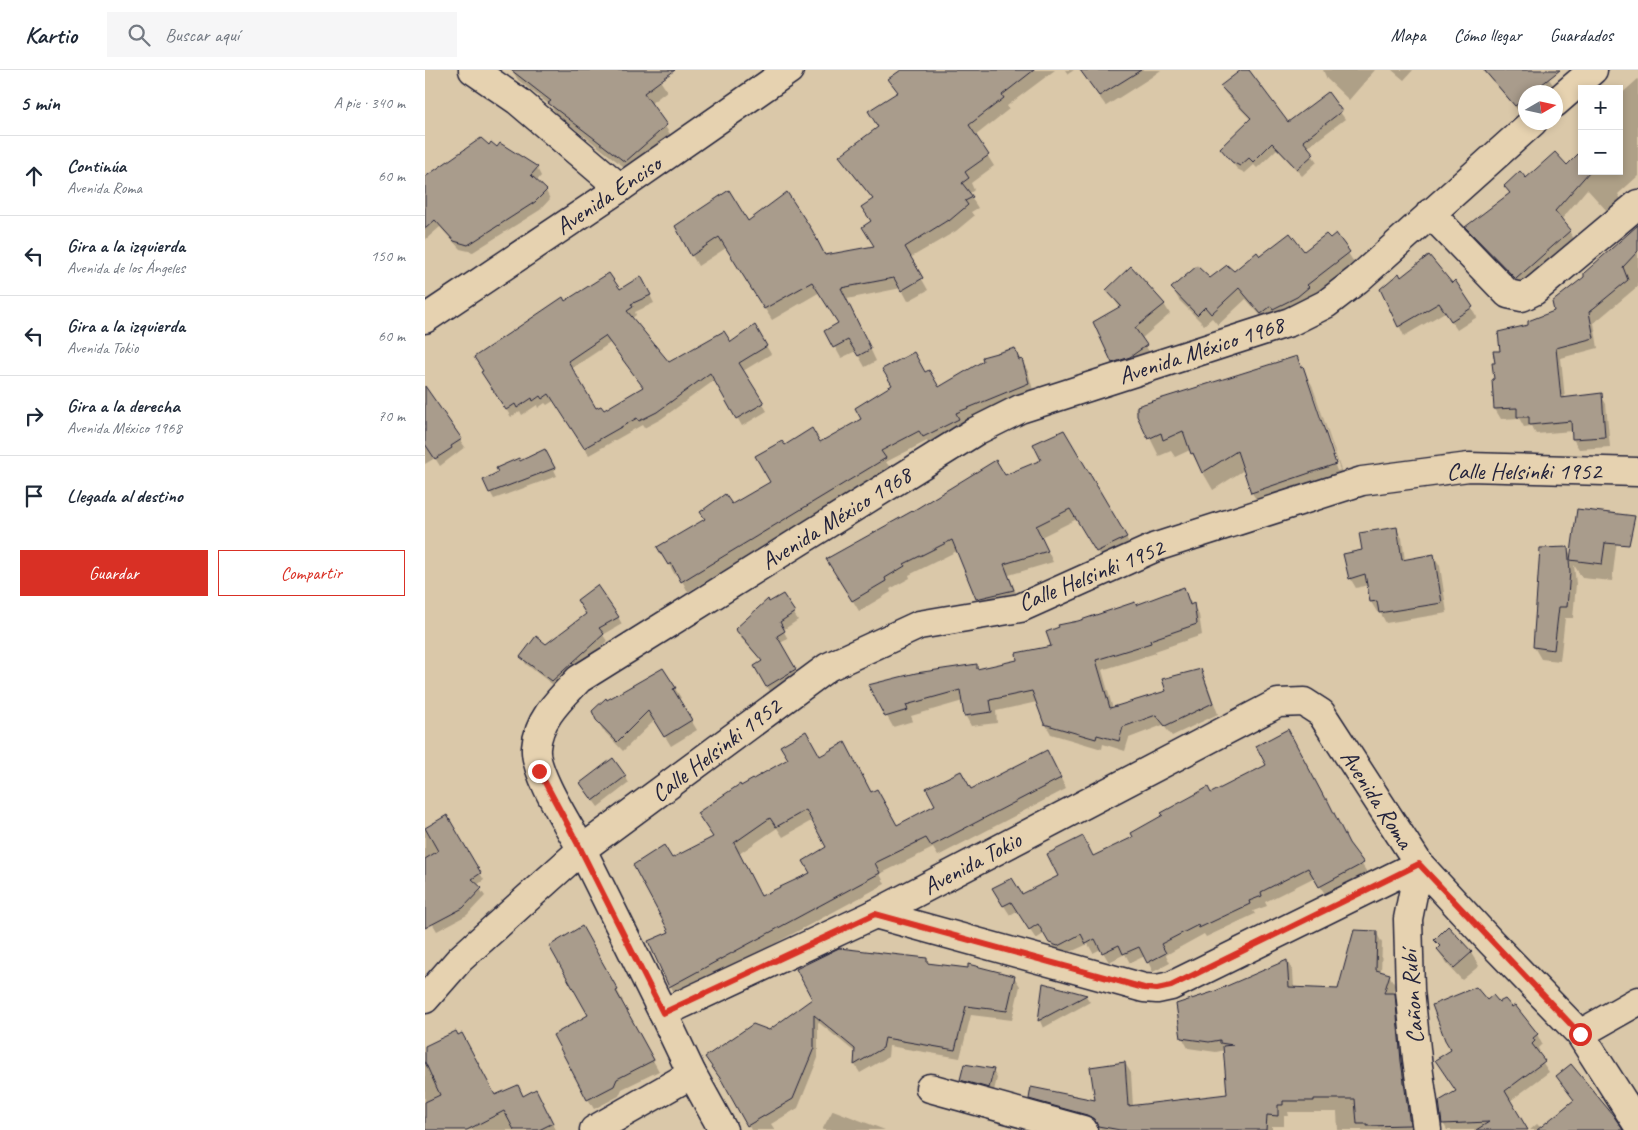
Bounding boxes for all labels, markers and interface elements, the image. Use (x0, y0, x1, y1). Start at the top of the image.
search box (107, 12, 457, 57)
text: Kartio (25, 20, 77, 50)
icon: search (125, 21, 153, 49)
text: Buscar aquí (165, 23, 239, 47)
text: Mapa (1391, 24, 1426, 46)
text: Cómo llegar (1454, 24, 1522, 46)
text: Guardados (1550, 24, 1613, 46)
north arrow (1518, 85, 1563, 130)
map controls (1578, 85, 1623, 175)
button: + (1578, 85, 1623, 130)
text: 5 min (20, 90, 60, 116)
text: A pie · 340 m (334, 93, 405, 113)
button: − (1578, 130, 1623, 175)
street label: Avenida Enciso (549, 147, 669, 241)
text: Continúa (67, 154, 126, 178)
icon: ahead (20, 162, 48, 190)
text: 60 m (378, 166, 405, 186)
text: Avenida Roma (67, 178, 142, 198)
text: Gira a la izquierda (67, 234, 185, 258)
icon: left (20, 242, 48, 270)
text: 150 m (371, 246, 405, 266)
text: Avenida de los Ángeles (67, 258, 185, 278)
street label: Avenida México 1968 (1115, 308, 1290, 391)
text: Gira a la izquierda (67, 314, 185, 338)
icon: left (20, 322, 48, 350)
text: 60 m (378, 326, 405, 346)
text: Avenida Tokio (67, 338, 138, 358)
text: Gira a la derecha (67, 394, 180, 418)
icon: right (20, 402, 48, 430)
text: 70 m (378, 406, 405, 426)
text: Avenida México 1968 (67, 418, 182, 438)
street label: Calle Helsinki 1952 (1447, 456, 1604, 486)
street label: Avenida México 1968 (755, 459, 919, 576)
icon: arrive (20, 482, 48, 510)
text: Llegada al destino (67, 484, 183, 508)
street label: Calle Helsinki 1952 (1014, 531, 1170, 618)
button: Guardar (20, 550, 208, 596)
button: Compartir (218, 550, 405, 596)
street label: Calle Helsinki 1952 (645, 690, 789, 809)
street label: Avenida Roma (1334, 744, 1421, 855)
route end (528, 760, 551, 783)
street label: Avenida Tokio (918, 824, 1028, 901)
street label: Cañon Rubí (1393, 945, 1430, 1045)
route start (1569, 1023, 1592, 1046)

